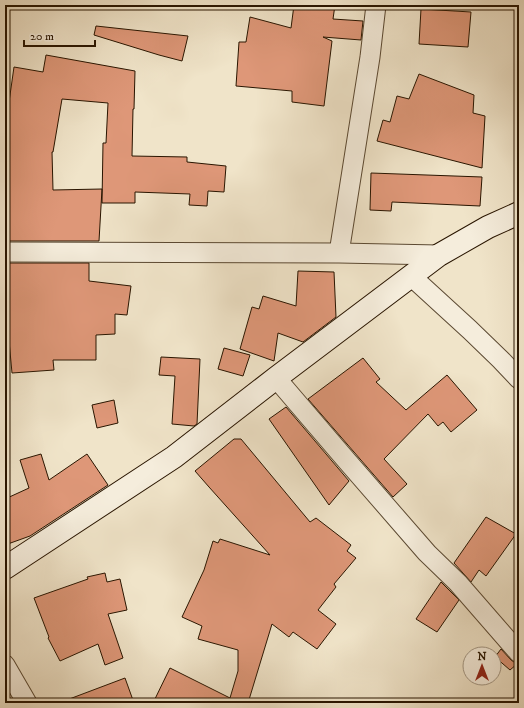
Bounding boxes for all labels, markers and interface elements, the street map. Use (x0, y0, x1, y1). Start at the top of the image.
scale bar (24, 22, 95, 48)
text: 20 m (30, 29, 54, 44)
north arrow (462, 646, 502, 686)
text: N (477, 650, 487, 664)

